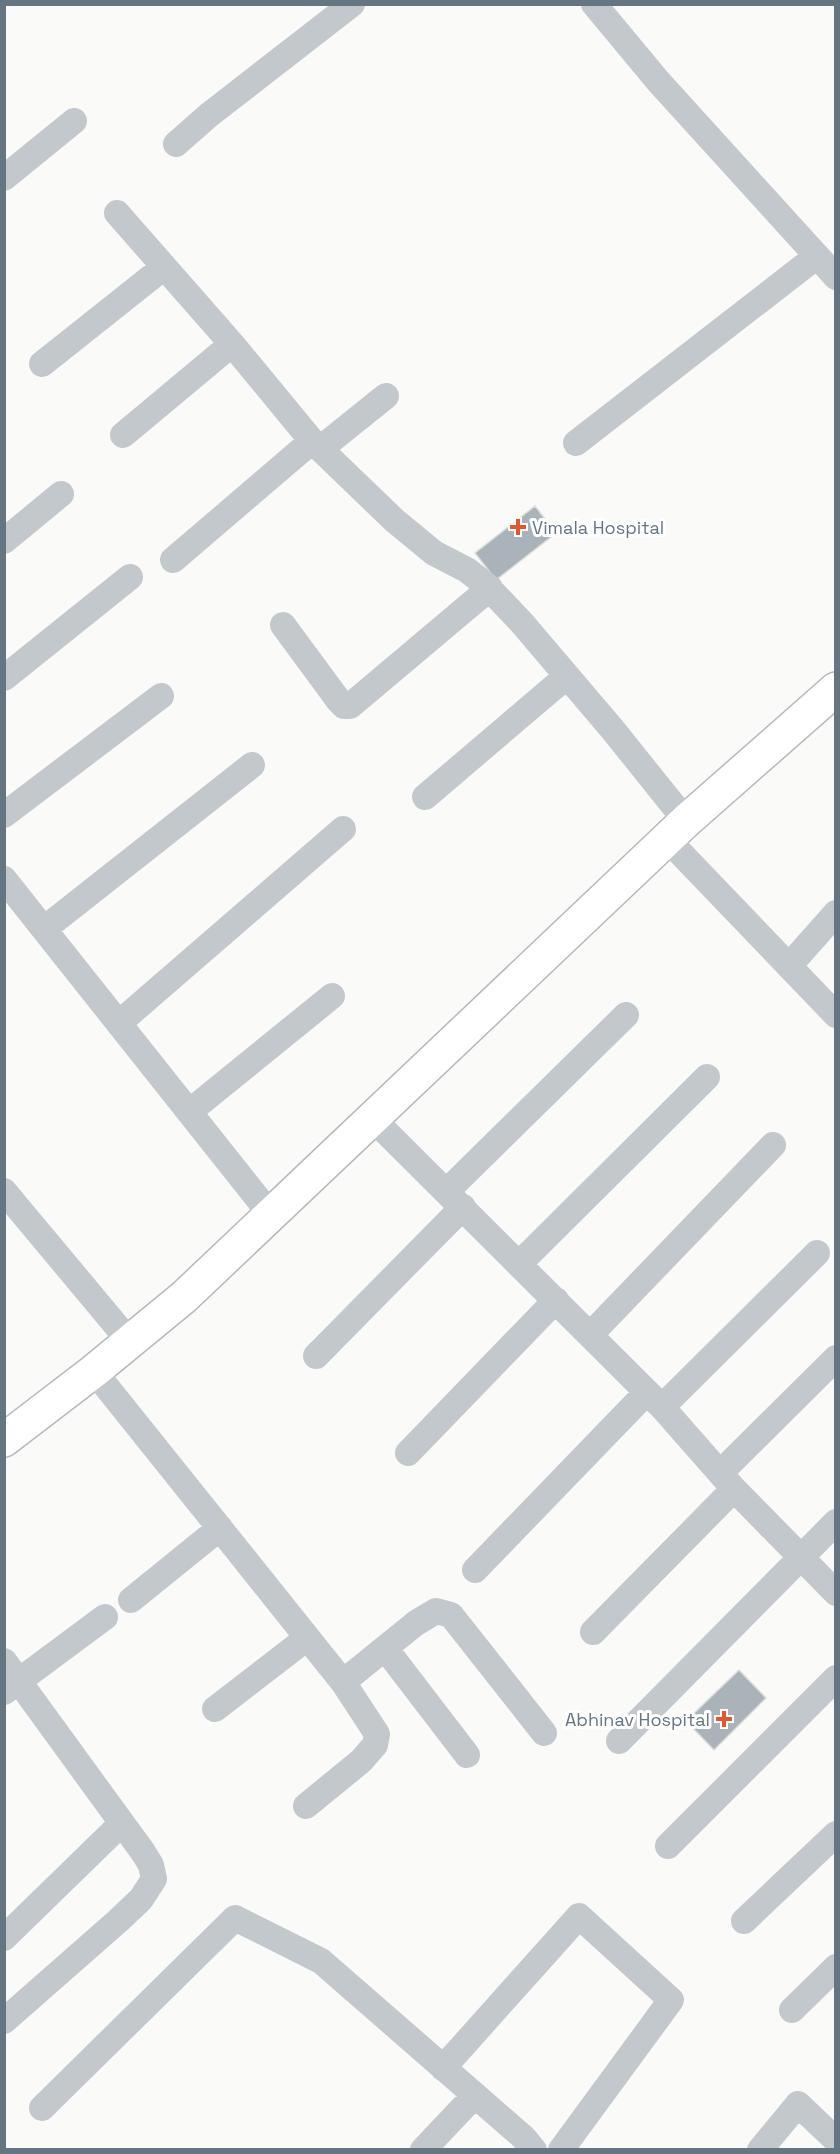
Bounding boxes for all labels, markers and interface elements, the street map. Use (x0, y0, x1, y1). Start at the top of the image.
place label: Vimala Hospital (532, 516, 664, 539)
marker: Vimala Hospital (509, 518, 527, 536)
place label: Abhinav Hospital (565, 1708, 710, 1731)
marker: Abhinav Hospital (715, 1710, 733, 1728)

